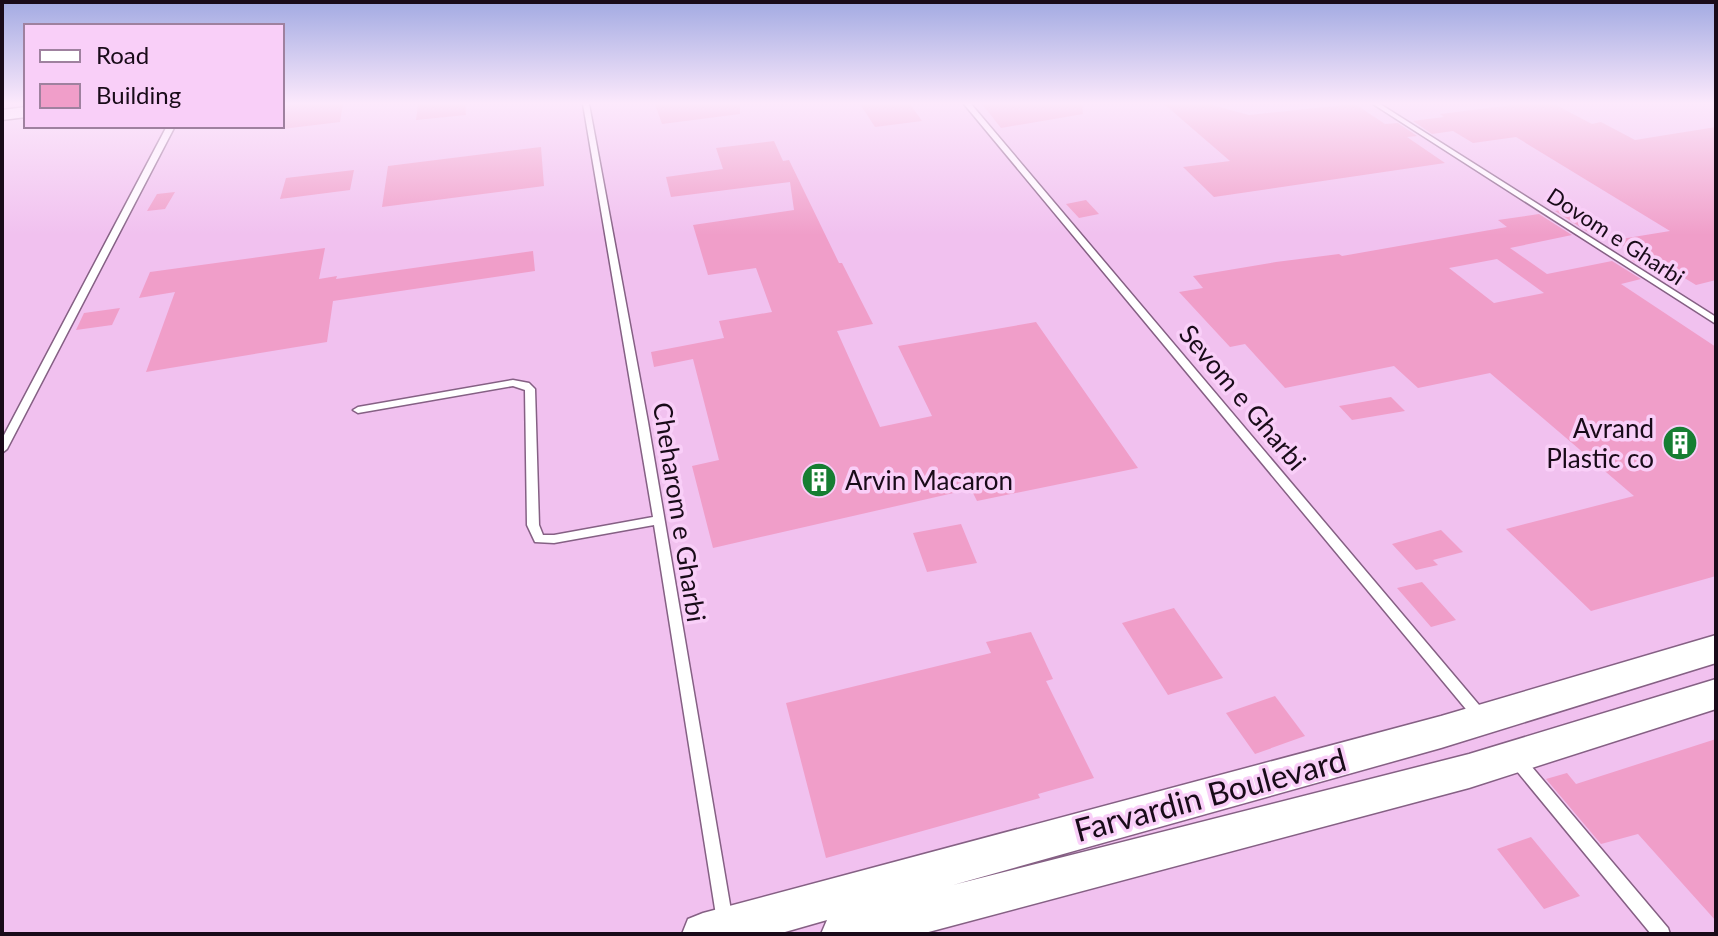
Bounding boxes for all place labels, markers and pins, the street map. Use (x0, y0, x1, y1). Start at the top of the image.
place label: Avrand Plastic co (1546, 412, 1654, 474)
building icon: Avrand Plastic co (1661, 424, 1699, 462)
building icon: Arvin Macaron (800, 461, 838, 499)
place label: Arvin Macaron (845, 464, 1013, 496)

